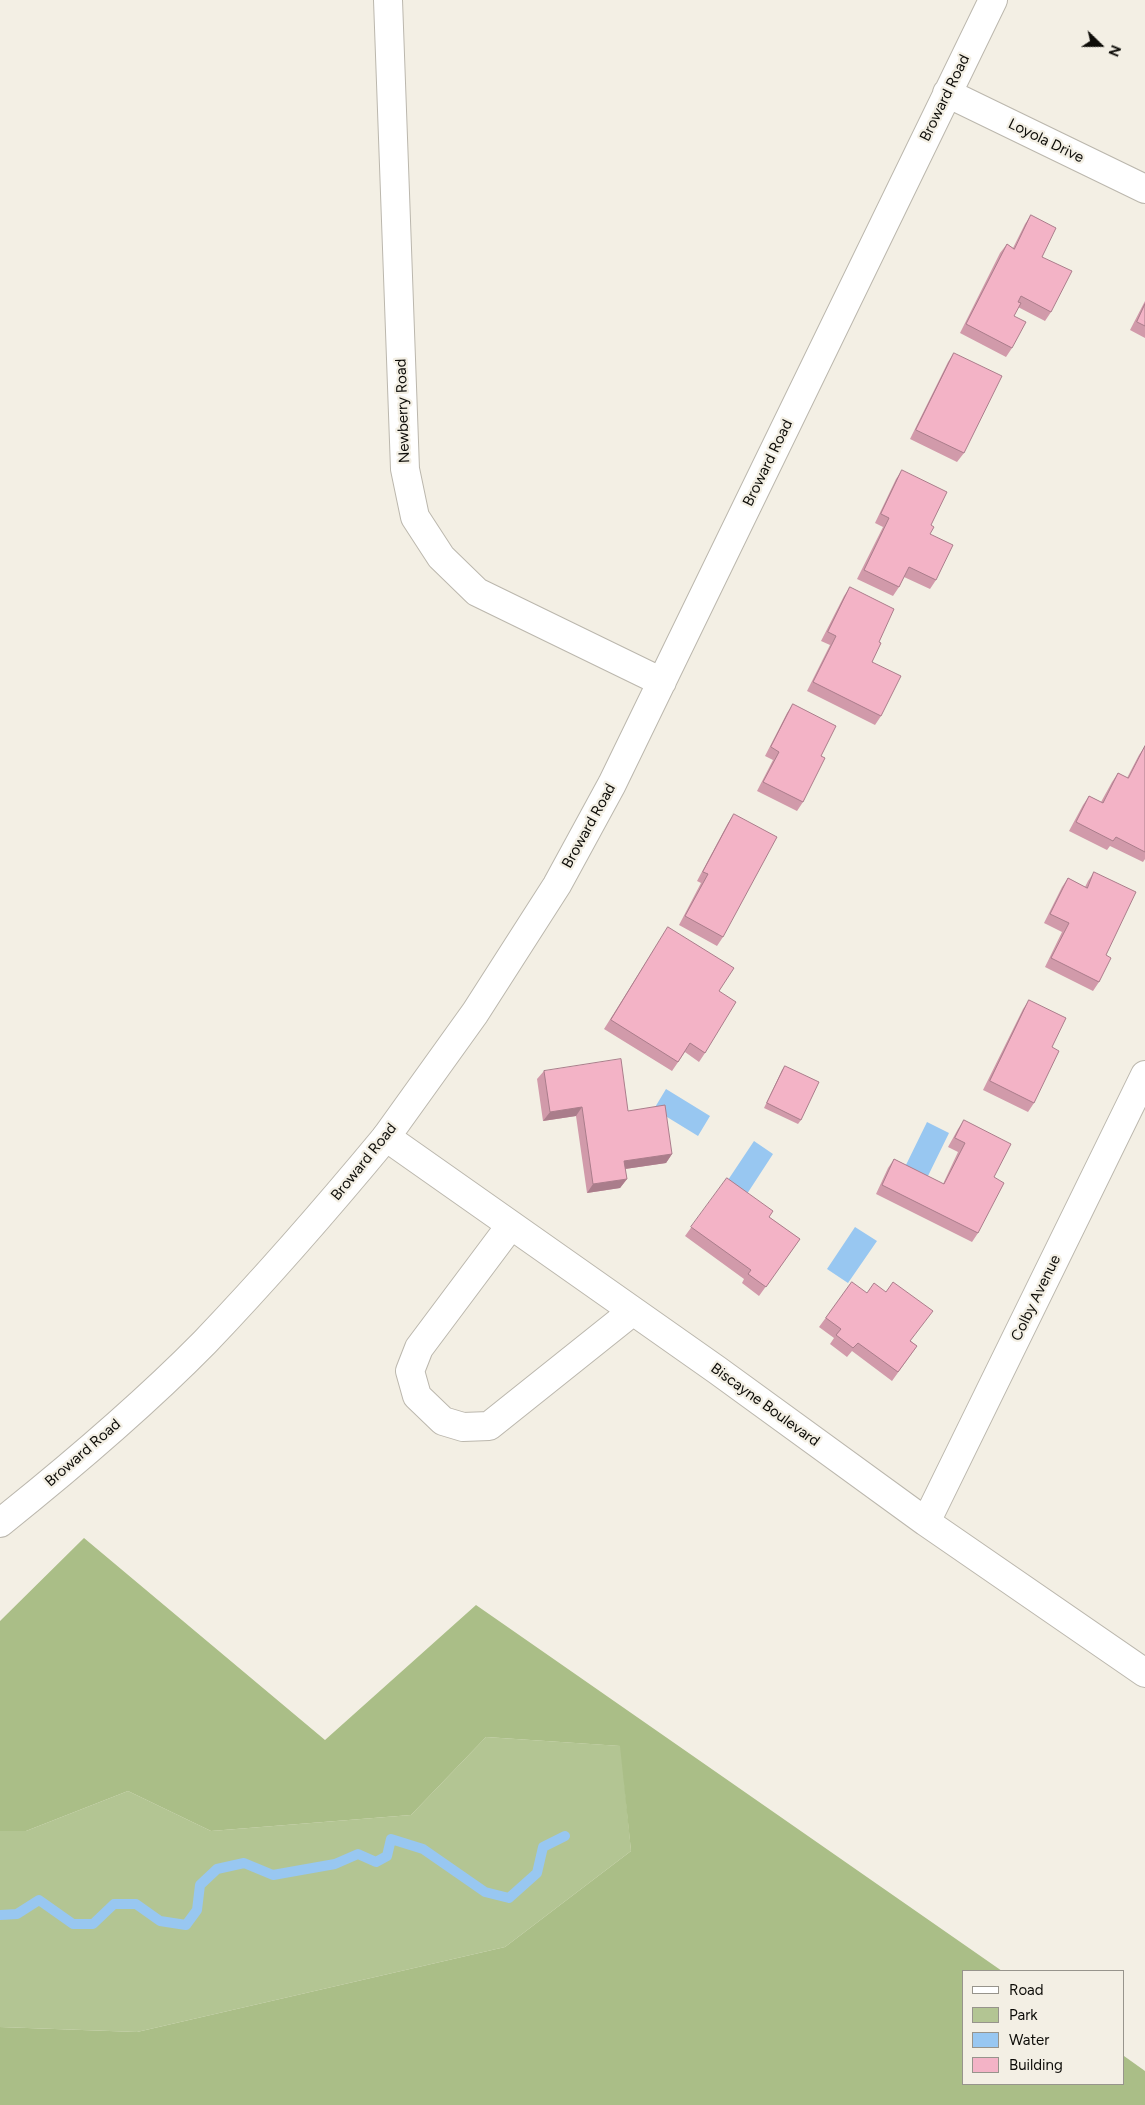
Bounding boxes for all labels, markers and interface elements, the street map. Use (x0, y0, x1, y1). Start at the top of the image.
north arrow (1075, 20, 1125, 70)
text: N (1104, 43, 1124, 59)
street label: Broward Road (916, 52, 974, 144)
street label: Loyola Drive (1005, 115, 1087, 167)
street label: Newberry Road (392, 358, 414, 464)
street label: Broward Road (739, 417, 797, 509)
street label: Broward Road (558, 781, 620, 871)
street label: Broward Road (327, 1120, 401, 1204)
street label: Colby Avenue (1007, 1252, 1065, 1344)
street label: Biscayne Boulevard (707, 1359, 823, 1451)
street label: Broward Road (42, 1415, 124, 1491)
legend (962, 1970, 1125, 2085)
text: Road (1009, 1981, 1044, 1999)
text: Park (1009, 2006, 1038, 2024)
text: Water (1009, 2031, 1049, 2049)
text: Building (1009, 2056, 1063, 2074)

